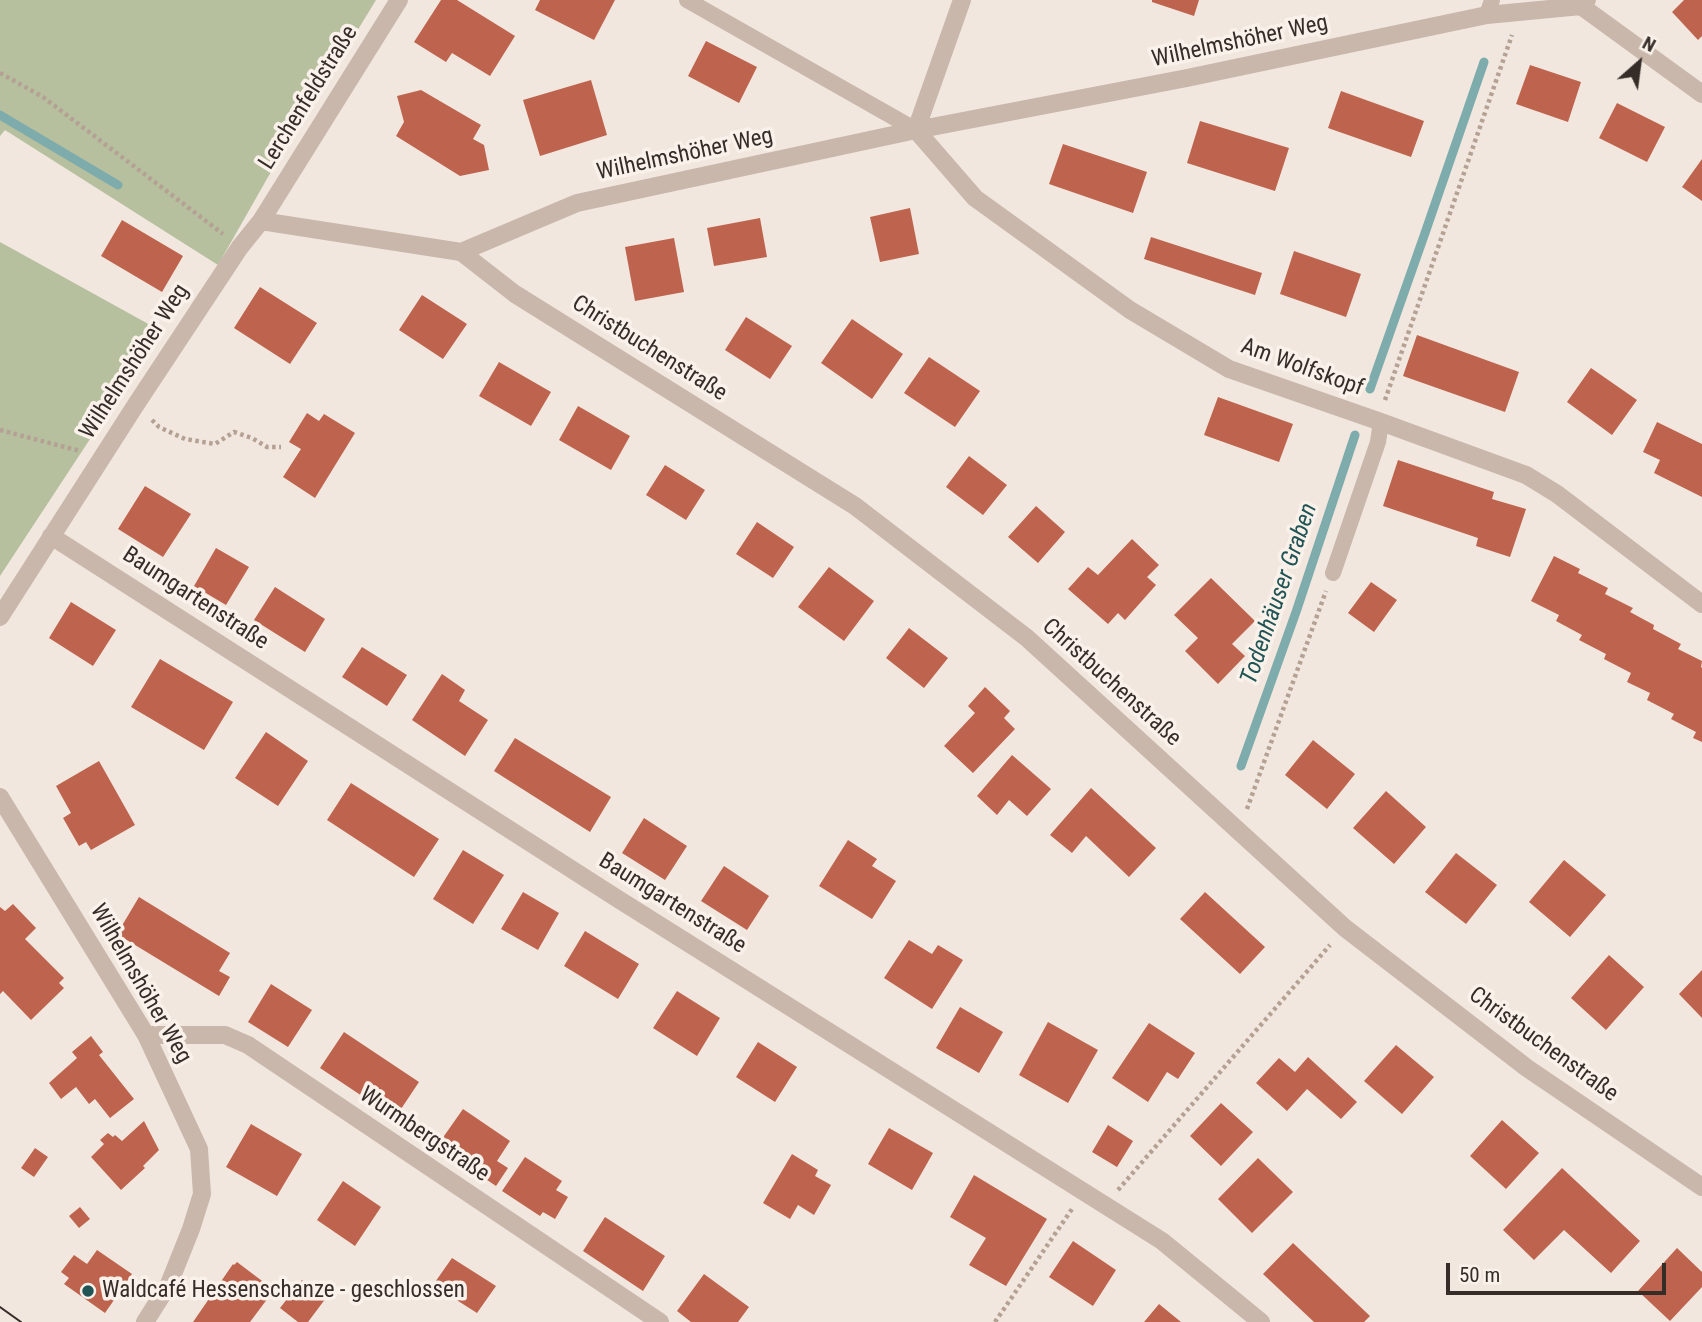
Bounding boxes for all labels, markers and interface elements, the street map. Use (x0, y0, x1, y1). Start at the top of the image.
street label: Wilhelmshöher Weg (1150, 10, 1330, 74)
street label: Lerchenfeldstraße (254, 21, 364, 175)
north arrow (1604, 28, 1674, 98)
text: N (1639, 31, 1660, 57)
street label: Wilhelmshöher Weg (595, 123, 775, 187)
street label: Wilhelmshöher Weg (75, 279, 195, 445)
street label: Christbuchenstraße (566, 290, 732, 408)
street label: Am Wolfskopf (1237, 333, 1367, 403)
water label: Todenhäuser Graben (1236, 500, 1324, 688)
street label: Baumgartenstraße (117, 542, 273, 656)
street label: Christbuchenstraße (1036, 613, 1186, 753)
street label: Baumgartenstraße (593, 848, 751, 960)
street label: Wilhelmshöher Weg (83, 900, 197, 1068)
street label: Christbuchenstraße (1463, 982, 1623, 1108)
street label: Wurmbergstraße (354, 1081, 494, 1189)
scale bar (1450, 1248, 1670, 1292)
text: 50 m (1459, 1263, 1500, 1287)
place label: Waldcafé Hessenschanze - geschlossen (102, 1277, 465, 1305)
marker: Waldcafé Hessenschanze - geschlossen (80, 1283, 96, 1299)

